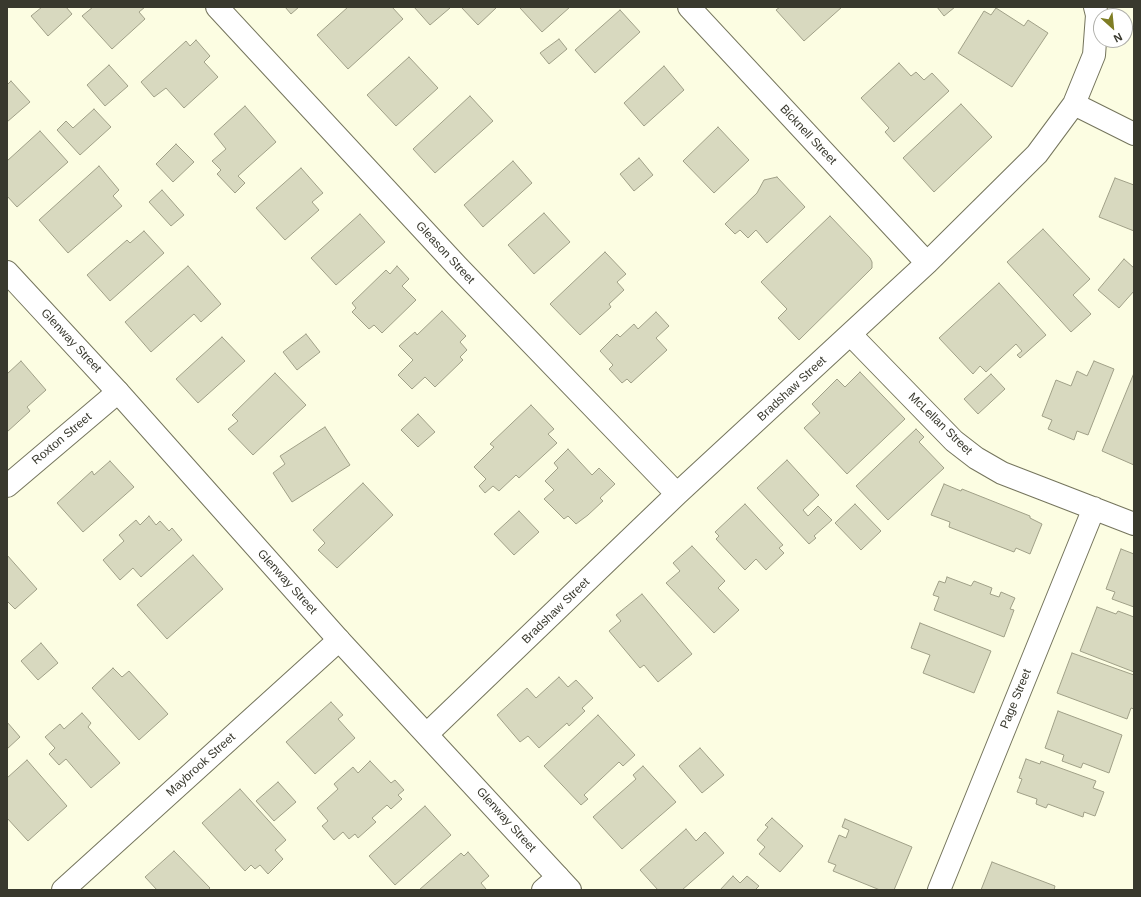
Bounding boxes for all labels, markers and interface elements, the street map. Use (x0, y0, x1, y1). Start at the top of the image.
north arrow (1093, 8, 1133, 48)
text: N (1112, 31, 1124, 45)
street label: Bicknell Street (777, 102, 839, 168)
street label: Gleason Street (412, 219, 478, 287)
street label: Glenway Street (38, 306, 104, 376)
street label: Bradshaw Street (755, 353, 829, 425)
street label: McLellan Street (905, 390, 975, 458)
street label: Roxton Street (29, 410, 95, 468)
street label: Glenway Street (254, 547, 320, 617)
street label: Bradshaw Street (519, 575, 593, 647)
street label: Page Street (997, 667, 1035, 731)
street label: Maybrook Street (163, 730, 239, 800)
street label: Glenway Street (473, 785, 539, 855)

